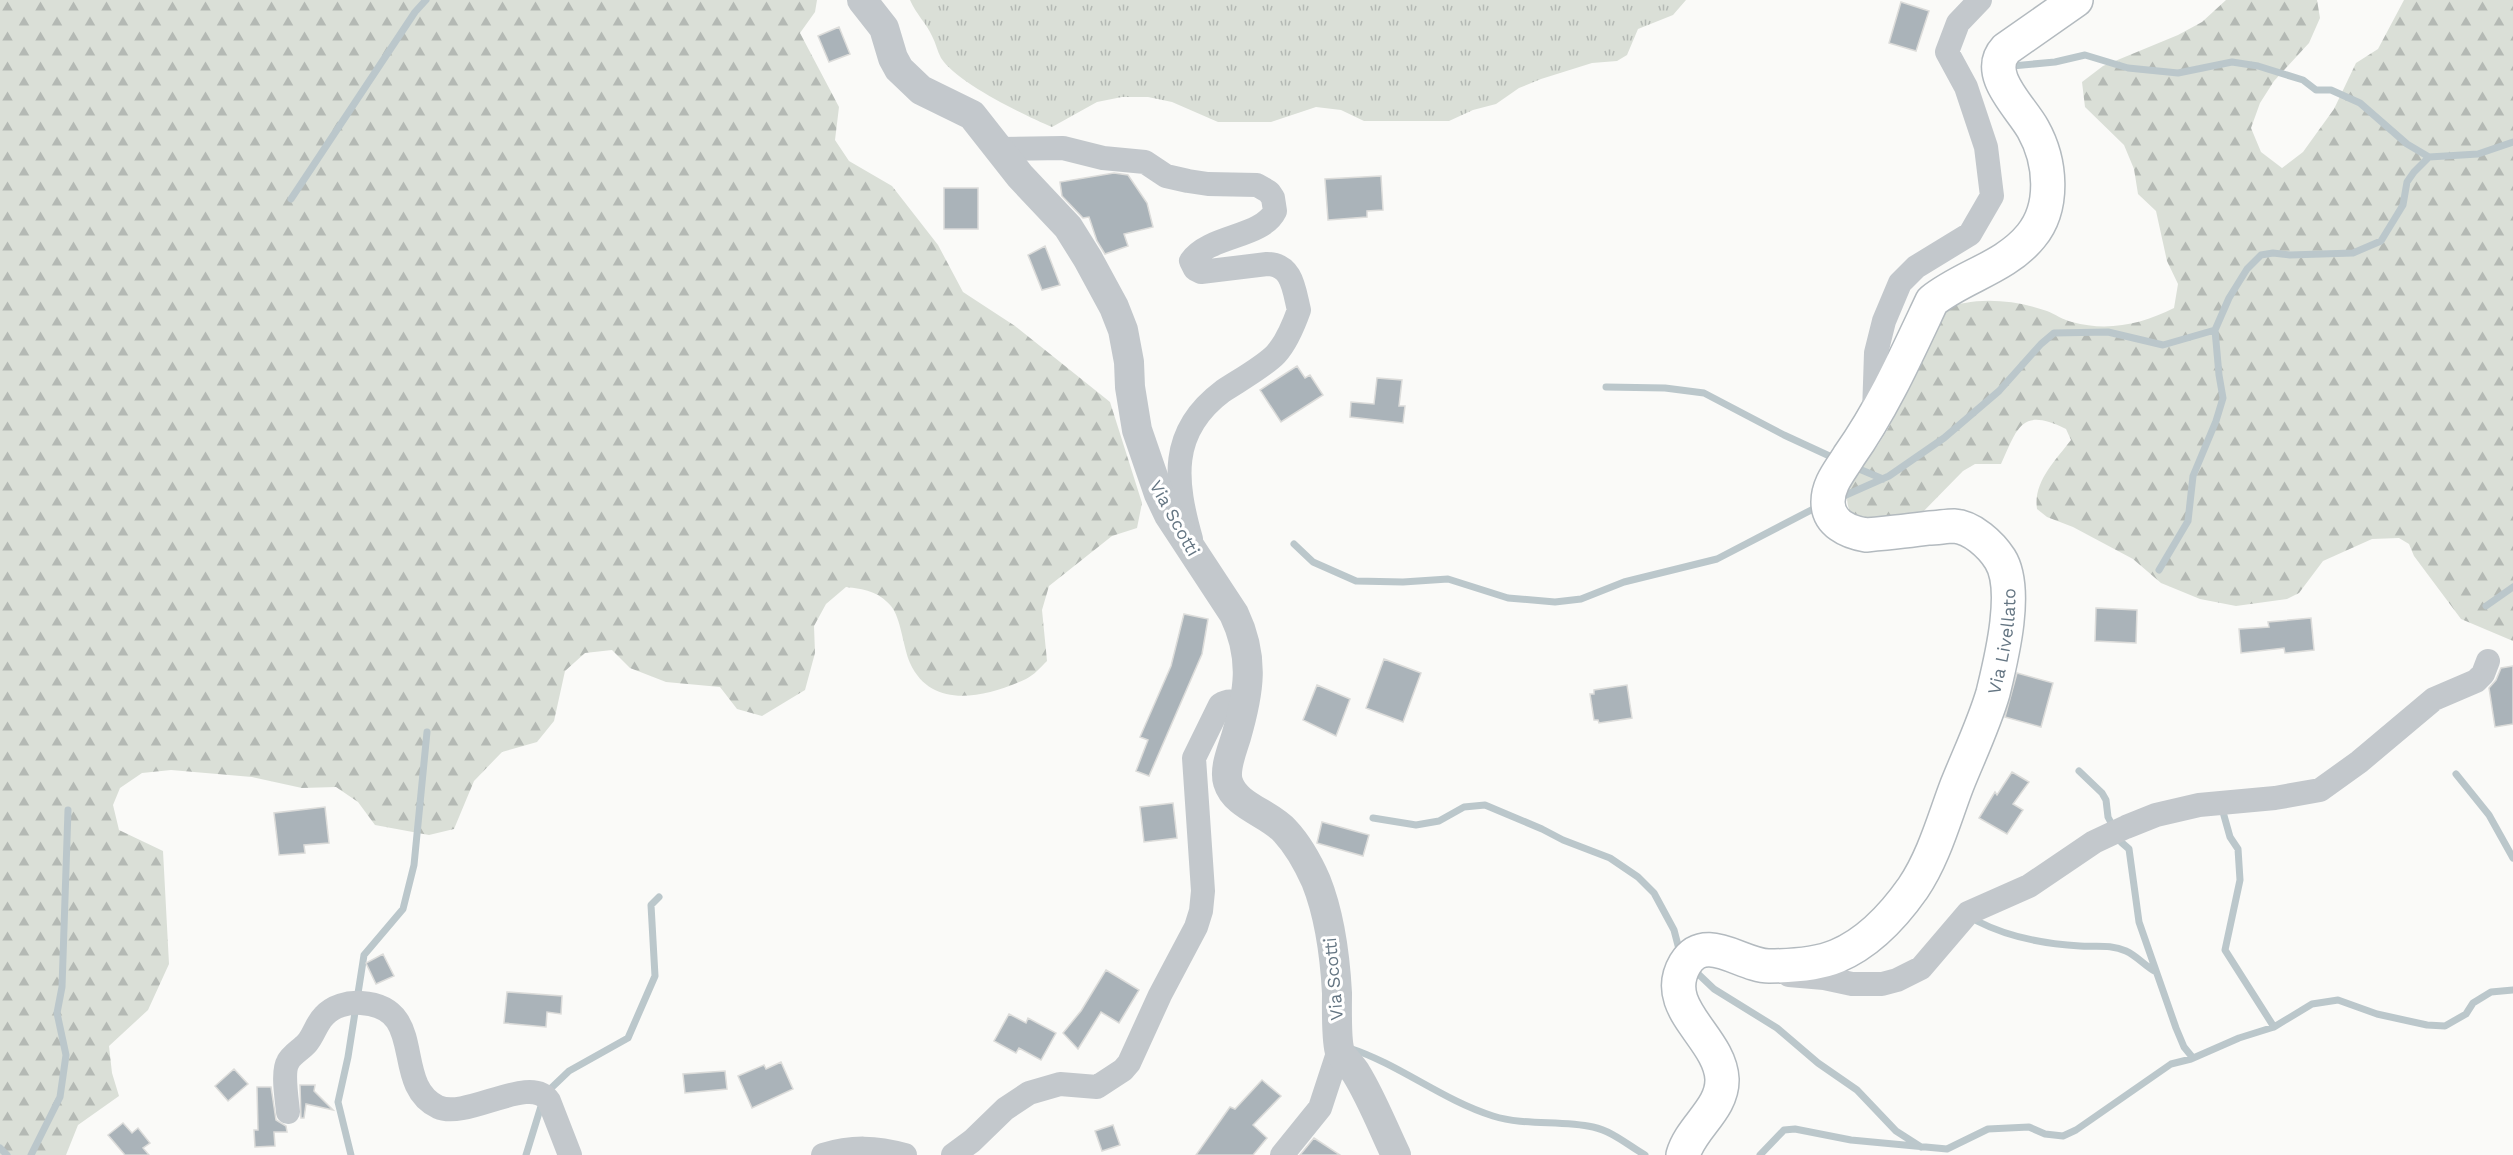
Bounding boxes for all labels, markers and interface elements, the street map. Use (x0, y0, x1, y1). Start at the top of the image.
street label: Via Scotti (1146, 476, 1204, 560)
street label: Via Livellato (1983, 588, 2019, 696)
street label: Via Scotti (1319, 937, 1347, 1021)

